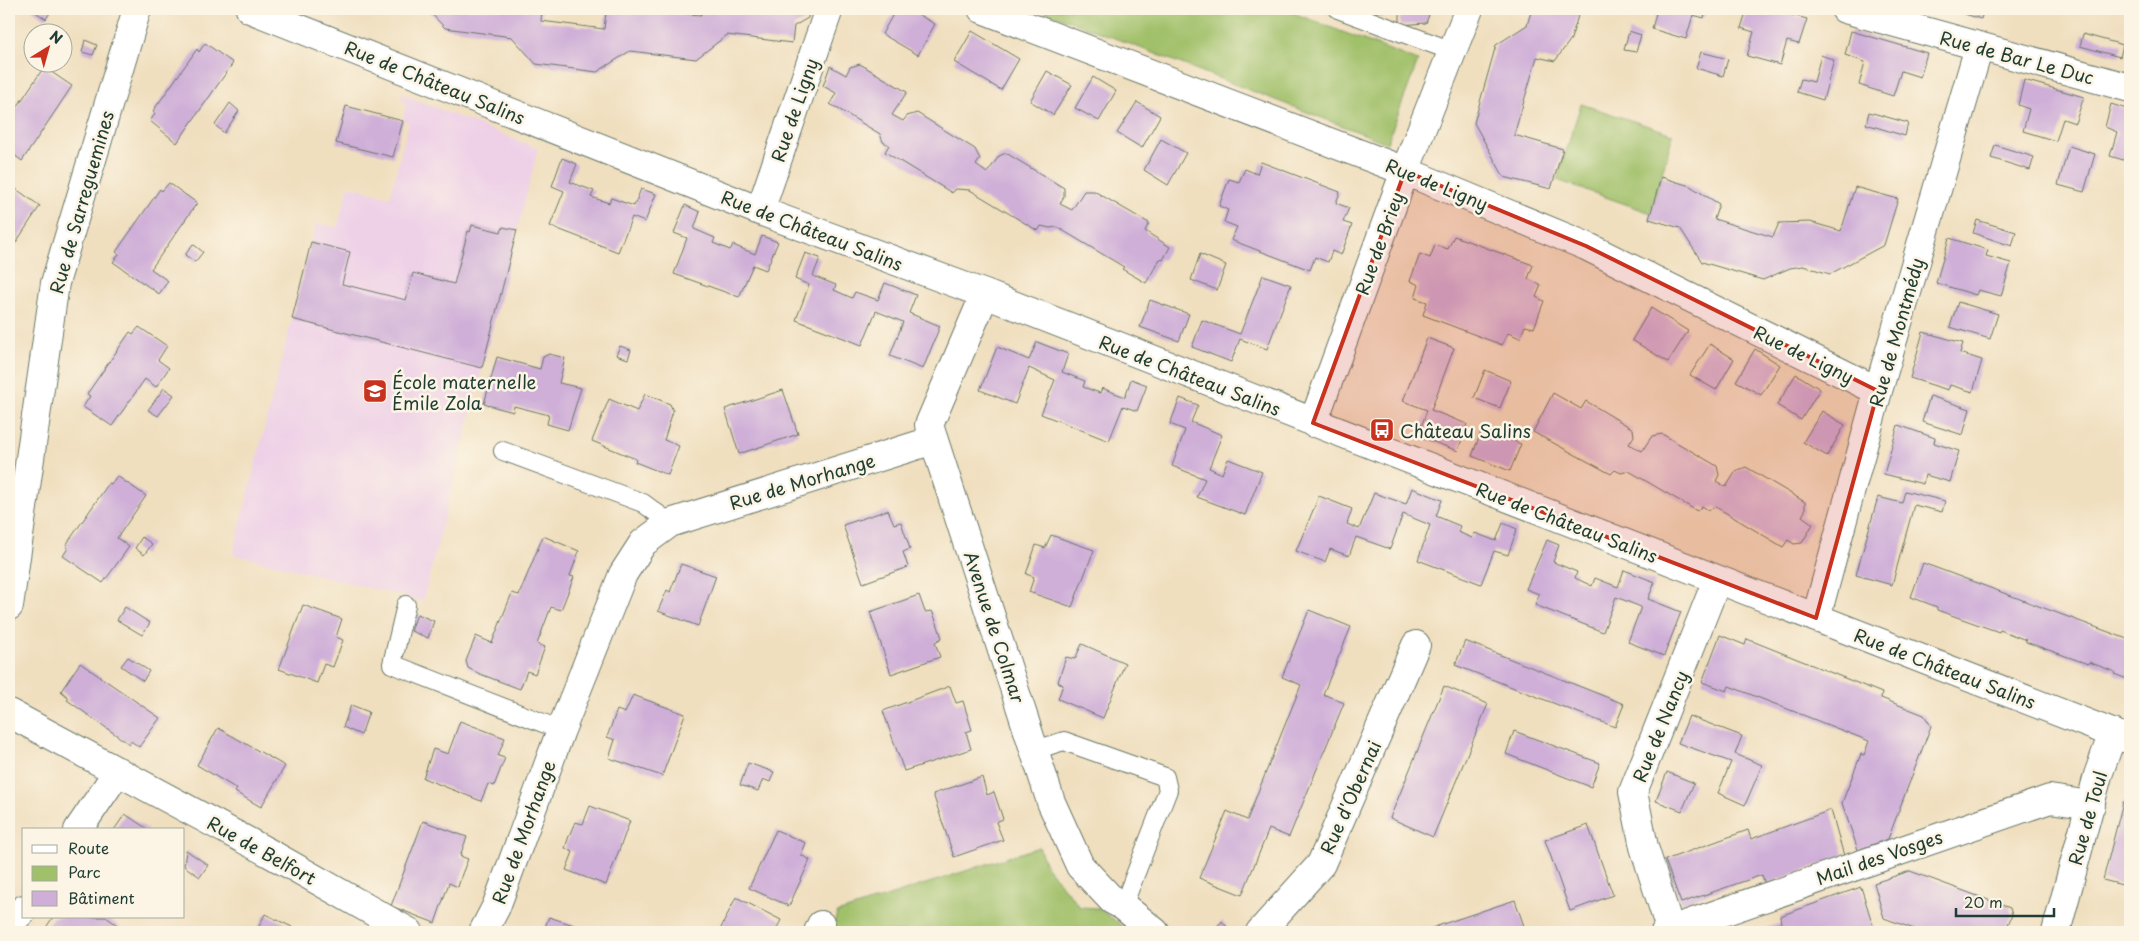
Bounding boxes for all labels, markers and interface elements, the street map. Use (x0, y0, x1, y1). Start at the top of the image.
north arrow (22, 22, 72, 72)
street label: Rue de Bar Le Duc (1937, 23, 2097, 91)
text: N (45, 25, 67, 49)
street label: Rue de Château Salins (341, 33, 529, 131)
street label: Rue de Ligny (764, 54, 824, 166)
street label: Rue de Sarreguemines (42, 107, 120, 297)
street label: Rue de Ligny (1382, 151, 1492, 217)
street label: Rue de Château Salins (717, 183, 907, 277)
street label: Rue de Briey (1348, 187, 1410, 299)
street label: Rue de Montmédy (1862, 254, 1930, 410)
street label: Rue de Ligny (1749, 318, 1859, 390)
street label: Rue de Château Salins (1095, 328, 1285, 422)
place label: École maternelle Émile Zola (392, 368, 537, 416)
school or university icon: École maternelle Émile Zola (362, 378, 388, 404)
bus stop icon: Château Salins (1369, 417, 1395, 443)
place label: Château Salins (1400, 417, 1531, 444)
street label: Rue de Morhange (726, 446, 878, 516)
street label: Rue de Château Salins (1472, 475, 1662, 569)
street label: Avenue de Colmar (958, 548, 1032, 707)
street label: Rue de Château Salins (1850, 621, 2040, 715)
street label: Rue de Nancy (1625, 666, 1695, 786)
street label: Rue d'Obernai (1313, 736, 1387, 858)
street label: Rue de Morhange (484, 756, 562, 908)
street label: Rue de Toul (2061, 768, 2113, 868)
street label: Rue de Belfort (203, 809, 321, 891)
street label: Mail des Vosges (1812, 823, 1946, 891)
legend (22, 828, 185, 918)
text: Route (68, 836, 109, 859)
text: Parc (68, 860, 101, 883)
text: Bâtiment (68, 886, 135, 909)
scale bar (1956, 886, 2054, 918)
text: 20 m (1964, 890, 2003, 913)

